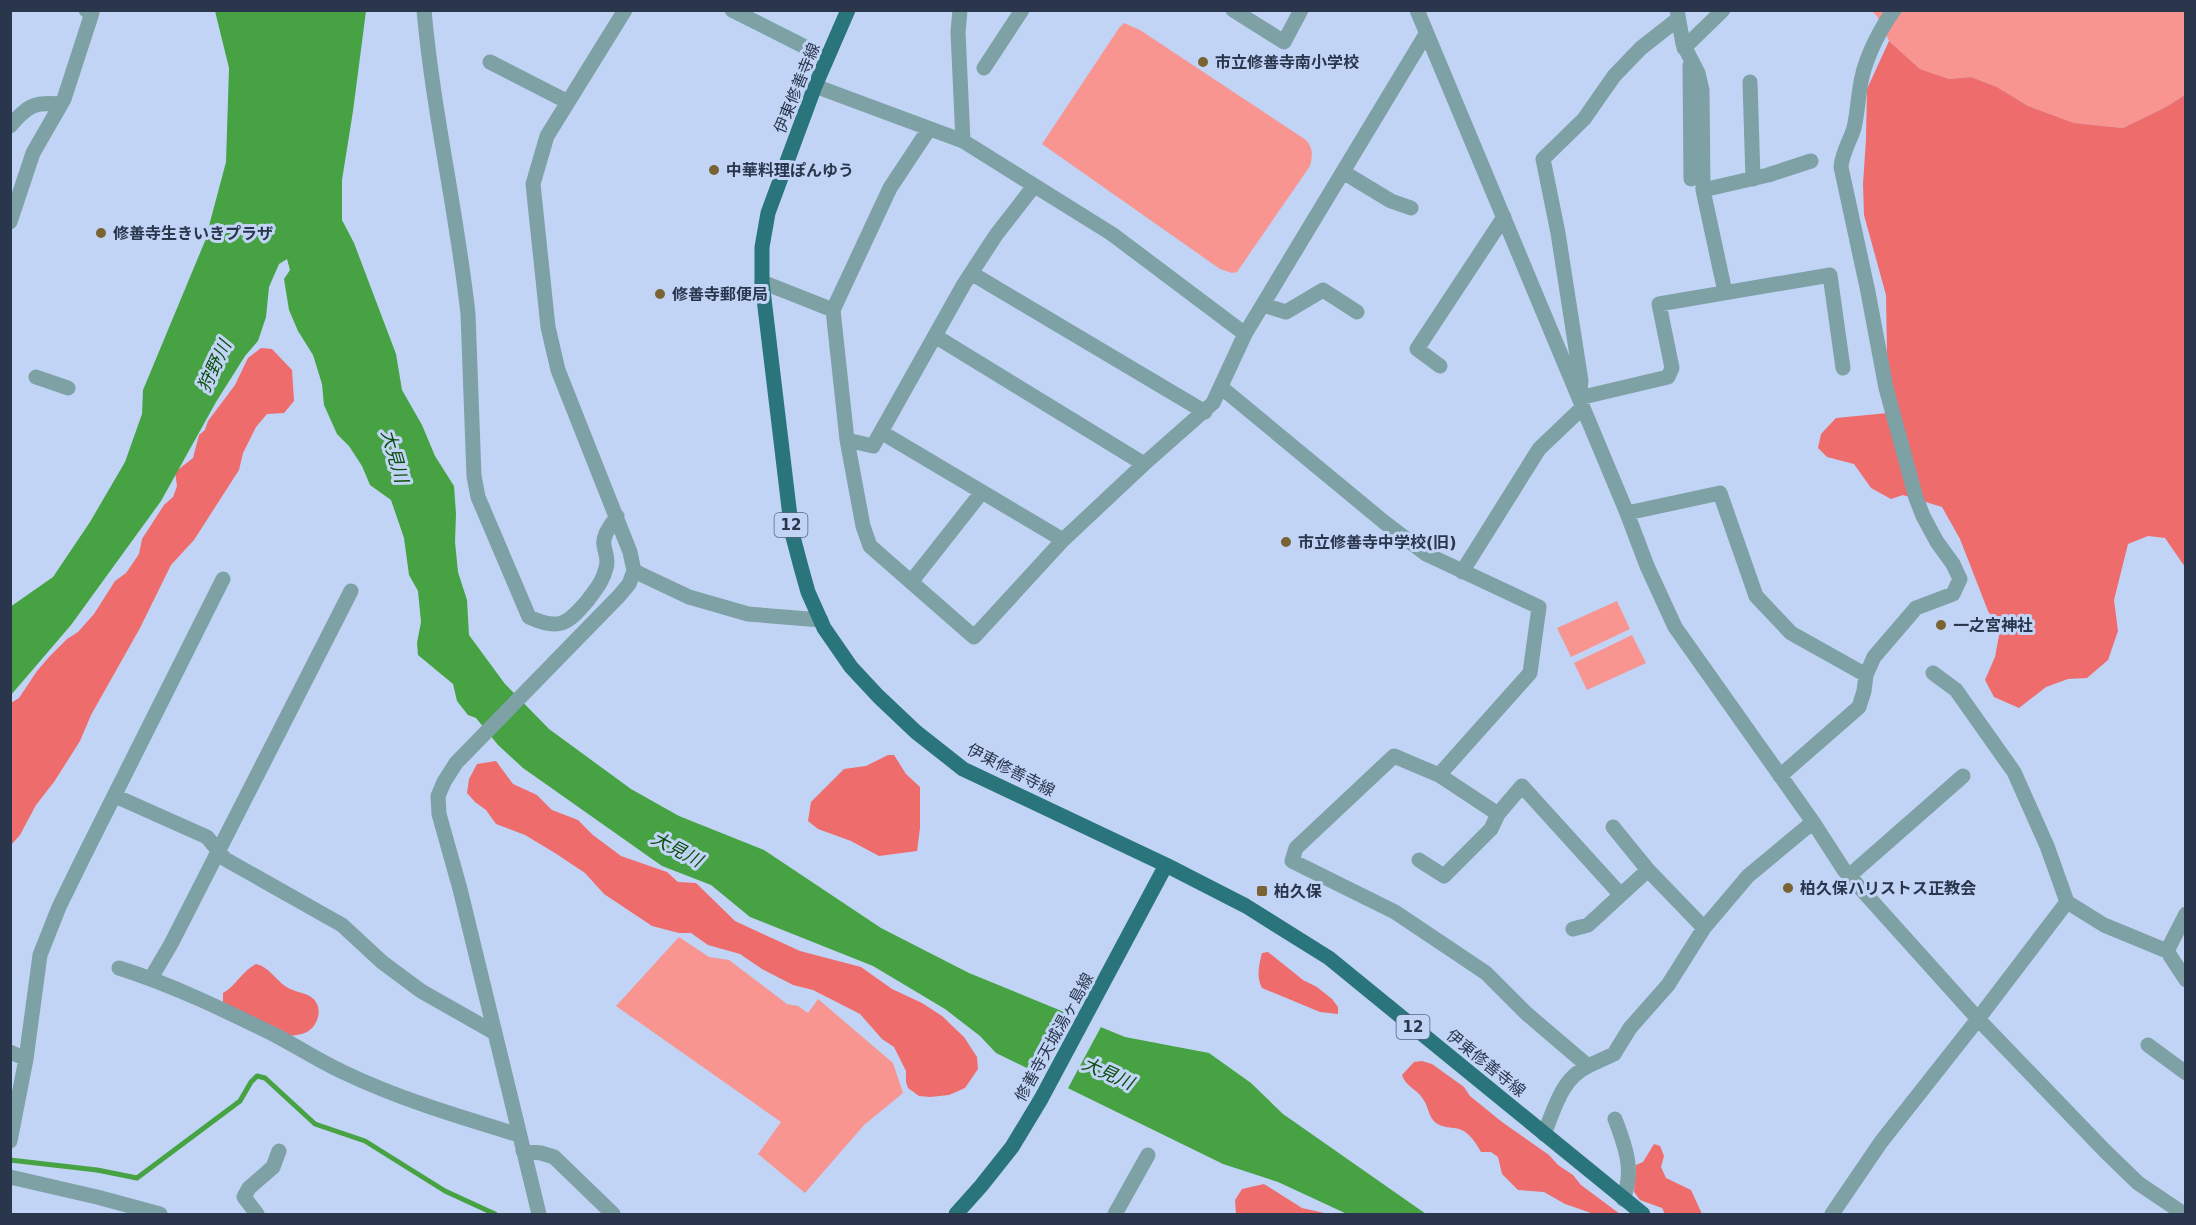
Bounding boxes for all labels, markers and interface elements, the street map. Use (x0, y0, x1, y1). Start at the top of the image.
street label: 伊東修善寺線 (770, 40, 824, 136)
place label: 市立修善寺南小学校 (1215, 53, 1359, 72)
marker: 市立修善寺南小学校 (1196, 55, 1210, 69)
place label: 中華料理ぽんゆう (726, 161, 854, 180)
marker: 中華料理ぽんゆう (707, 163, 721, 177)
place label: 修善寺生きいきプラザ (113, 224, 273, 243)
marker: 修善寺生きいきプラザ (94, 226, 108, 240)
place label: 修善寺郵便局 (672, 285, 768, 304)
marker: 修善寺郵便局 (653, 287, 667, 301)
water label: 狩野川 (193, 335, 236, 395)
water label: 大見川 (377, 427, 413, 487)
road number: 12 (774, 513, 808, 537)
place label: 市立修善寺中学校(旧) (1298, 533, 1457, 552)
marker: 市立修善寺中学校(旧) (1279, 535, 1293, 549)
place label: 一之宮神社 (1953, 616, 2033, 635)
marker: 一之宮神社 (1934, 618, 1948, 632)
street label: 伊東修善寺線 (964, 740, 1058, 800)
water label: 大見川 (648, 827, 708, 872)
place label: 柏久保ハリストス正教会 (1800, 879, 1976, 898)
marker: 柏久保ハリストス正教会 (1781, 881, 1795, 895)
place label: 柏久保 (1274, 882, 1322, 901)
marker: 柏久保 (1255, 884, 1269, 898)
street label: 修善寺天城湯ヶ島線 (1011, 969, 1097, 1105)
road number: 12 (1396, 1015, 1430, 1039)
street label: 伊東修善寺線 (1443, 1025, 1529, 1101)
water label: 大見川 (1079, 1052, 1139, 1094)

